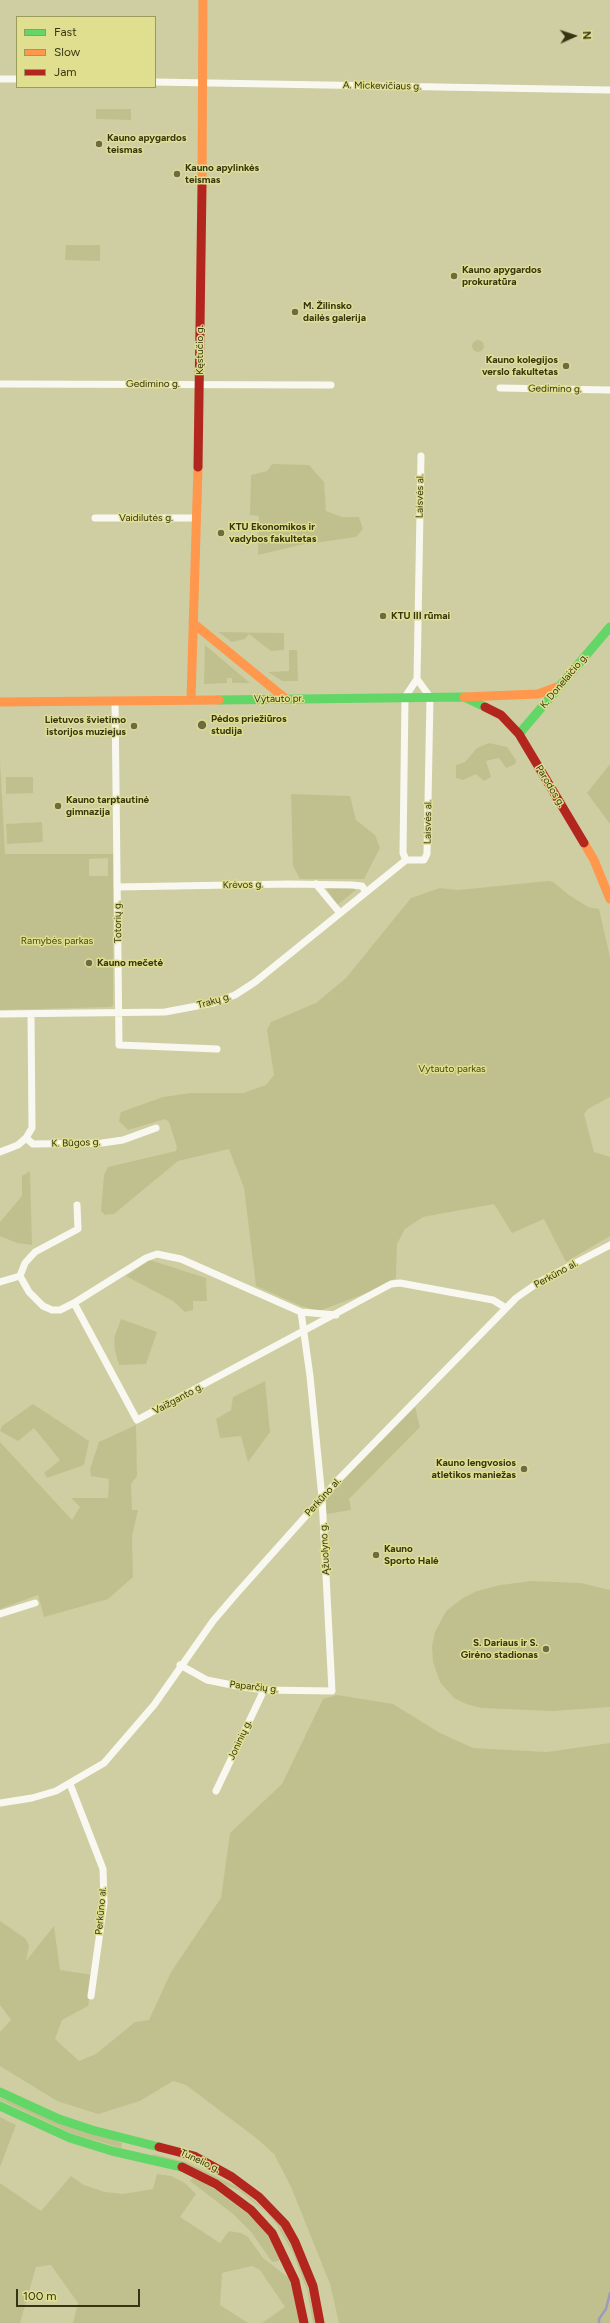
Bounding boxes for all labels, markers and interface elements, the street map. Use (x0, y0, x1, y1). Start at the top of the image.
legend (16, 16, 156, 88)
north arrow (554, 16, 594, 56)
text: Fast (54, 25, 77, 39)
text: N (580, 31, 593, 40)
text: Slow (54, 45, 80, 59)
text: Jam (54, 65, 77, 79)
street label: A. Mickevičiaus g. (343, 79, 421, 93)
place label: Kauno apygardos teismas (107, 132, 187, 156)
marker: Kauno apygardos teismas (94, 139, 104, 149)
place label: Kauno apylinkės teismas (185, 162, 259, 186)
marker: Kauno apylinkės teismas (172, 169, 182, 179)
place label: Kauno apygardos prokuratūra (462, 264, 542, 288)
marker: Kauno apygardos prokuratūra (449, 271, 459, 281)
place label: M. Žilinsko dailės galerija (303, 300, 366, 324)
marker: M. Žilinsko dailės galerija (290, 307, 300, 317)
street label: Kęstučio g. (194, 325, 206, 375)
place label: Kauno kolegijos verslo fakultetas (482, 354, 558, 378)
marker: Kauno kolegijos verslo fakultetas (561, 361, 571, 371)
street label: Gedimino g. (126, 378, 180, 390)
street label: Gedimino g. (528, 383, 582, 395)
street label: Laisvės al. (414, 474, 426, 518)
street label: Vaidilutės g. (119, 512, 173, 524)
place label: KTU Ekonomikos ir vadybos fakultetas (229, 521, 316, 544)
marker: KTU Ekonomikos ir vadybos fakultetas (216, 528, 226, 538)
place label: KTU III rūmai (391, 610, 450, 622)
marker: KTU III rūmai (378, 611, 388, 621)
street label: K. Donelaičio g. (538, 651, 590, 711)
street label: Vytauto pr. (254, 693, 304, 705)
place label: Pėdos priežiūros studija (211, 713, 287, 736)
place label: Lietuvos švietimo istorijos muziejus (45, 714, 126, 738)
marker: Pėdos priežiūros studija (196, 719, 208, 731)
marker: Lietuvos švietimo istorijos muziejus (129, 721, 139, 731)
street label: Parodos g. (533, 763, 567, 809)
place label: Kauno tarptautinė gimnazija (66, 794, 149, 818)
street label: Laisvės al. (422, 800, 434, 844)
marker: Kauno tarptautinė gimnazija (53, 801, 63, 811)
street label: Krėvos g. (223, 879, 263, 891)
street label: Totorių g. (112, 901, 124, 943)
park label: Ramybės parkas (21, 935, 93, 947)
place label: Kauno mečetė (97, 957, 163, 969)
marker: Kauno mečetė (84, 958, 94, 968)
street label: Trakų g. (196, 990, 232, 1012)
park label: Vytauto parkas (418, 1063, 486, 1075)
street label: K. Būgos g. (51, 1136, 101, 1150)
street label: Perkūno al. (532, 1257, 580, 1291)
street label: Vaižganto g. (151, 1381, 205, 1417)
place label: Kauno lengvosios atletikos maniežas (431, 1457, 516, 1480)
marker: Kauno lengvosios atletikos maniežas (519, 1464, 529, 1474)
street label: Perkūno al. (302, 1475, 344, 1519)
street label: Ąžuolyno g. (318, 1523, 332, 1575)
place label: Kauno Sporto Halė (384, 1543, 439, 1566)
marker: Kauno Sporto Halė (371, 1550, 381, 1560)
place label: S. Dariaus ir S. Girėno stadionas (461, 1637, 538, 1660)
marker: S. Dariaus ir S. Girėno stadionas (541, 1644, 551, 1654)
street label: Paparčių g. (229, 1678, 279, 1696)
street label: Joninių g. (226, 1718, 254, 1762)
street label: Perkūno al. (93, 1886, 109, 1936)
street label: Tunelio g. (178, 2147, 222, 2175)
scale bar (18, 2281, 142, 2307)
text: 100 m (23, 2289, 57, 2303)

